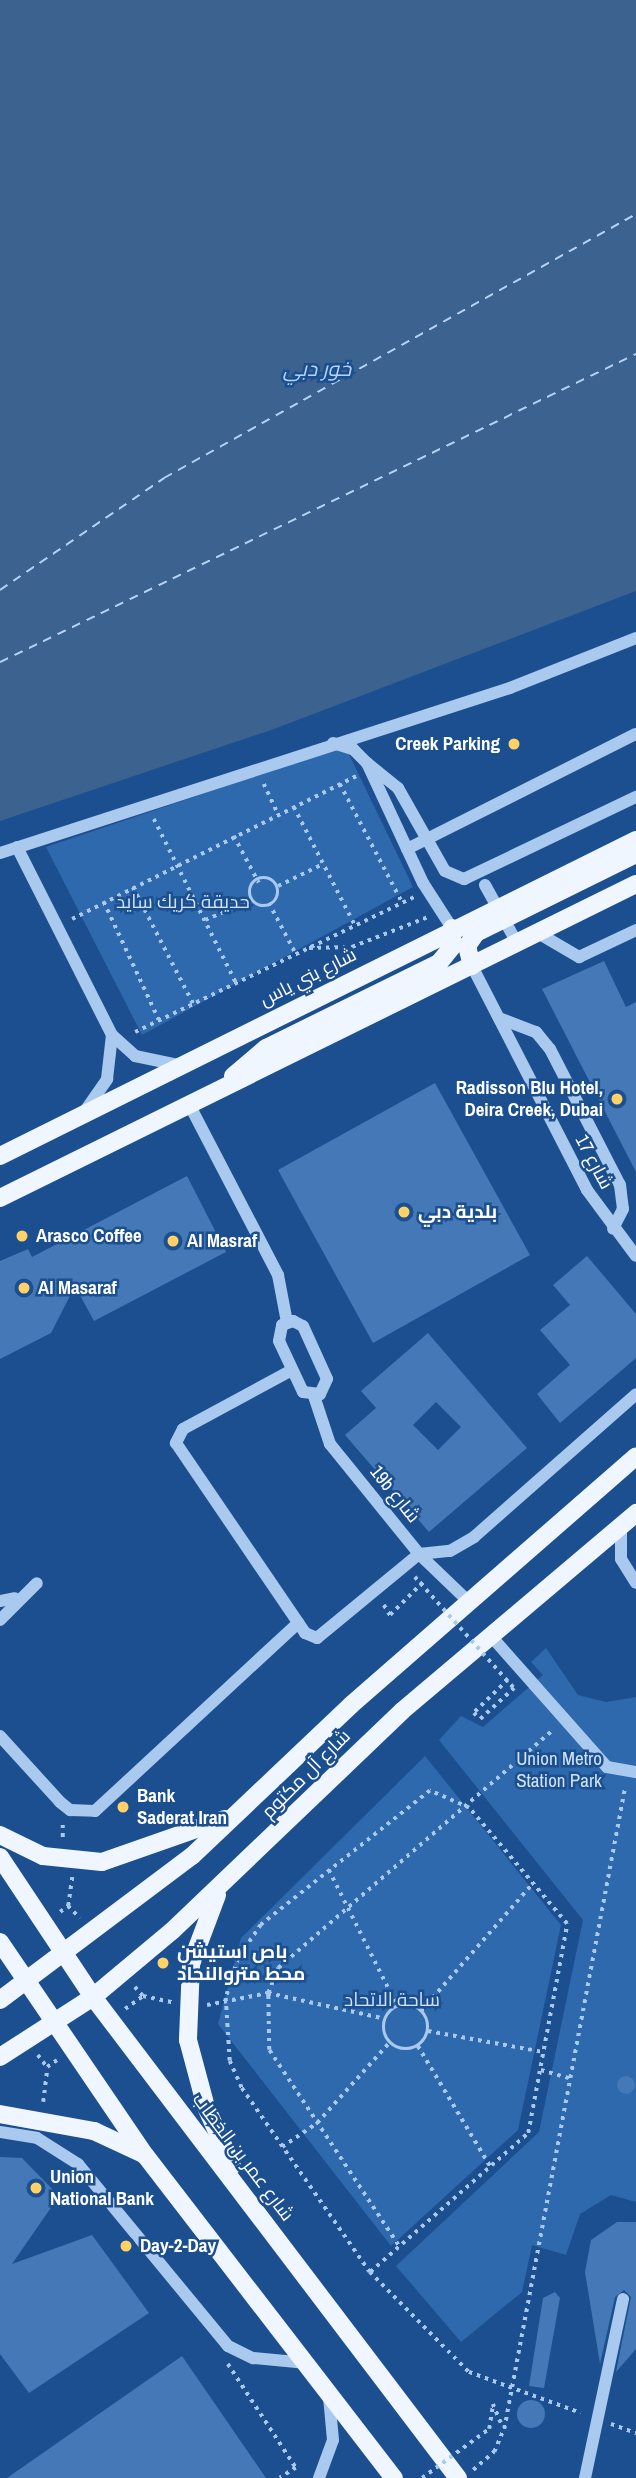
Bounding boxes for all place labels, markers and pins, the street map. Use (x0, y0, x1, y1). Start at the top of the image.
place label: Creek Parking (395, 733, 500, 755)
marker: Creek Parking (506, 736, 522, 752)
place label: Radisson Blu Hotel, Deira Creek, Dubai (456, 1077, 603, 1121)
marker: Radisson Blu Hotel, Deira Creek, Dubai (609, 1091, 625, 1107)
place label: بلدية دبي (418, 1201, 497, 1223)
marker: بلدية دبي (396, 1204, 412, 1220)
place label: Arasco Coffee (36, 1225, 142, 1247)
marker: Arasco Coffee (14, 1228, 30, 1244)
place label: Al Masraf (187, 1230, 257, 1252)
marker: Al Masraf (165, 1233, 181, 1249)
place label: Al Masaraf (38, 1277, 117, 1299)
marker: Al Masaraf (16, 1280, 32, 1296)
place label: Bank Saderat Iran (137, 1785, 227, 1829)
marker: Bank Saderat Iran (115, 1799, 131, 1815)
place label: باص استيشن محط متروالنحاد (177, 1941, 305, 1985)
marker: باص استيشن محط متروالنحاد (155, 1955, 171, 1971)
place label: Union National Bank (50, 2166, 154, 2210)
marker: Union National Bank (28, 2180, 44, 2196)
place label: Day-2-Day (140, 2235, 216, 2257)
marker: Day-2-Day (118, 2238, 134, 2254)

